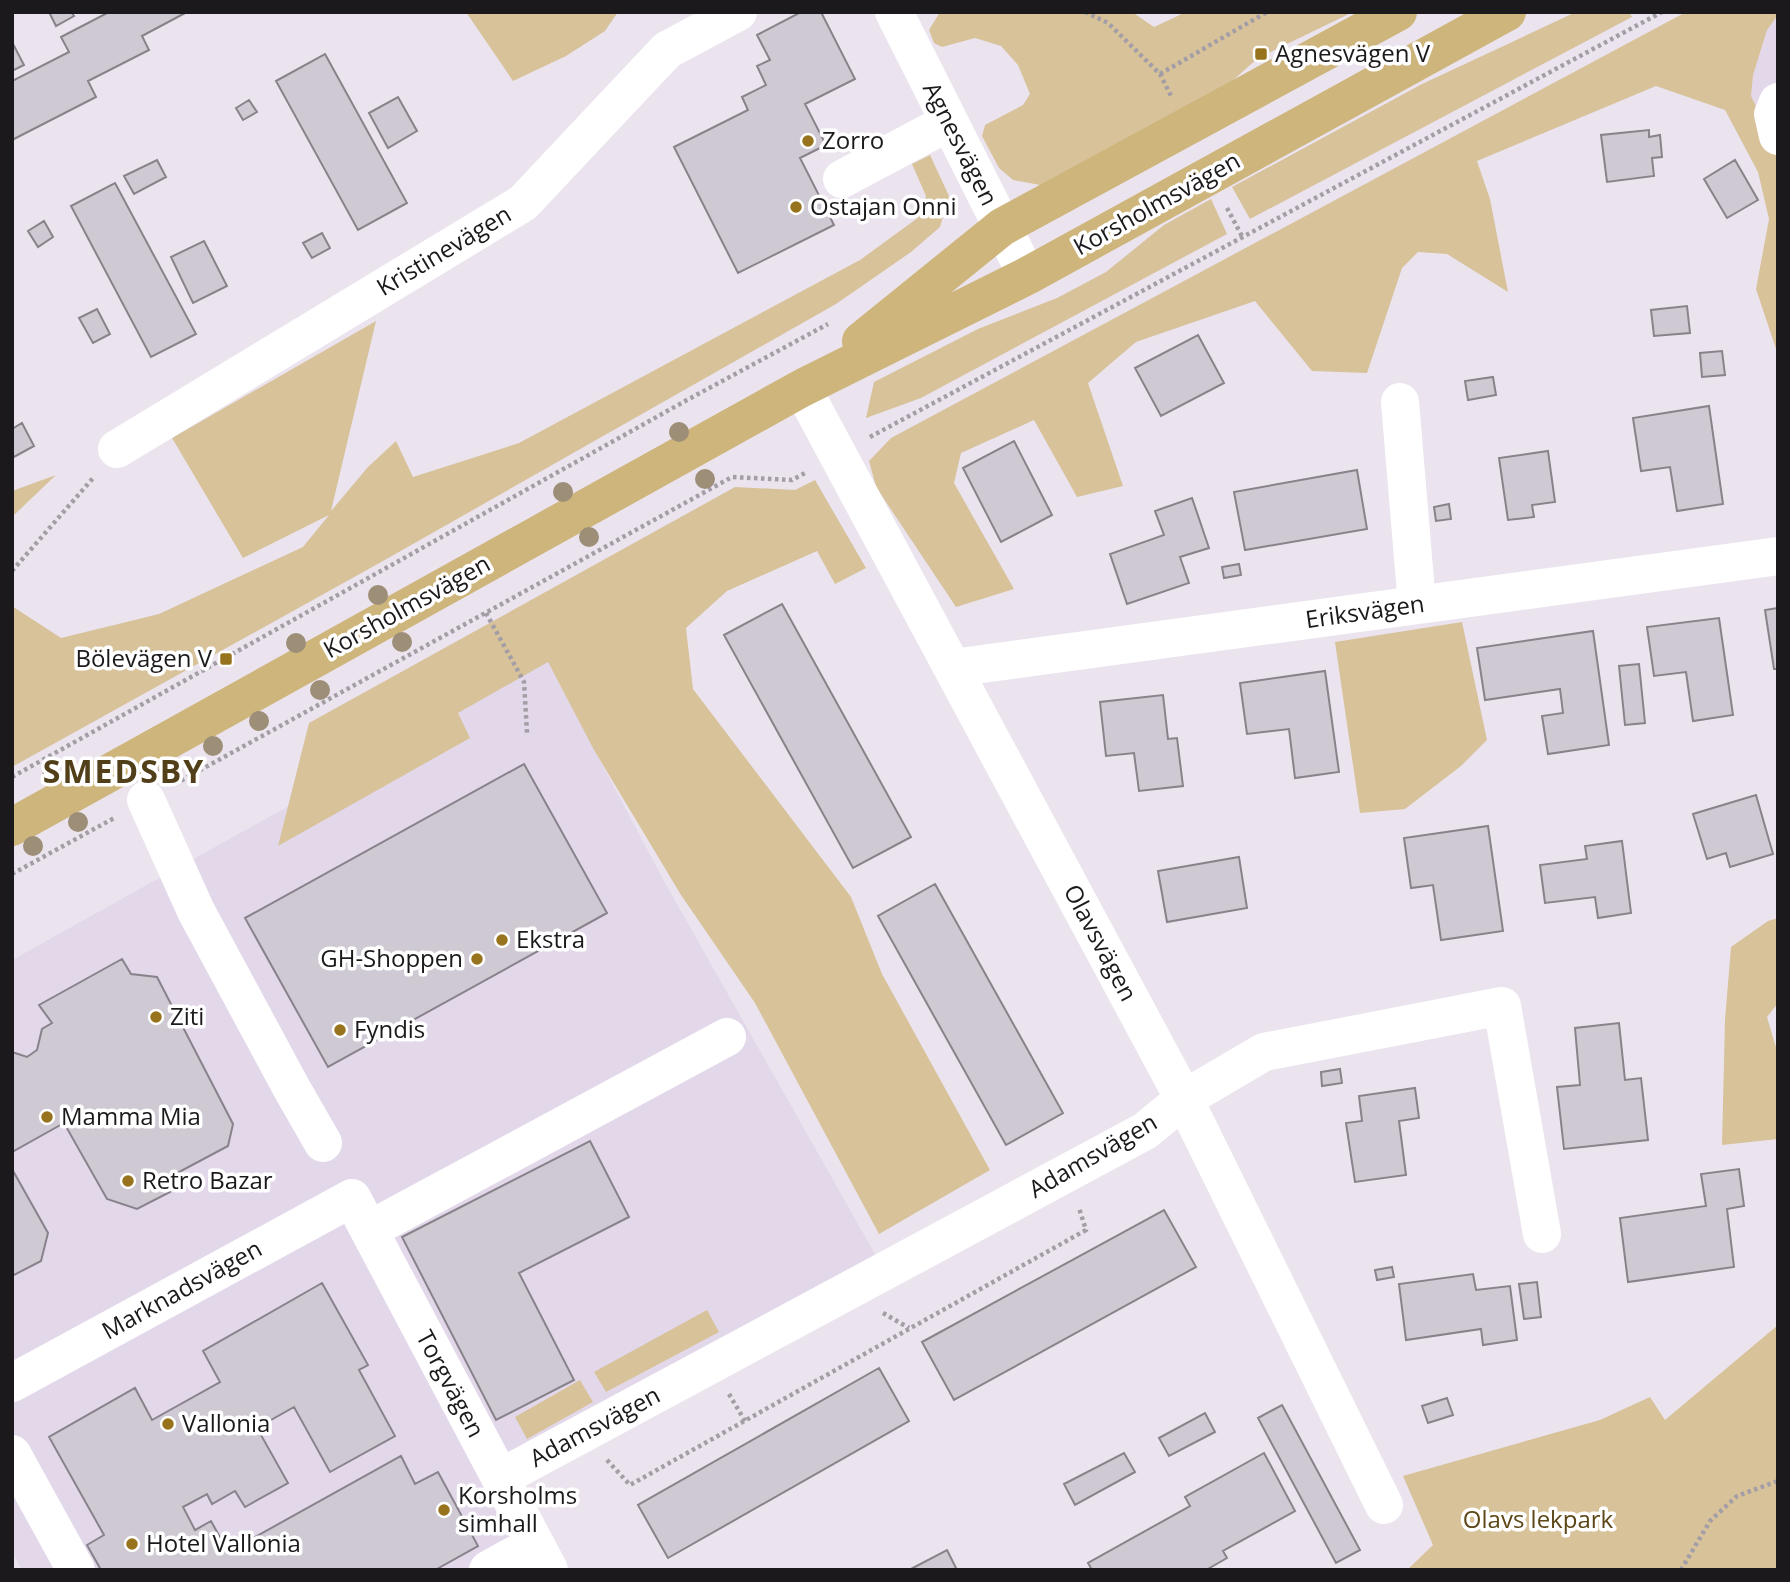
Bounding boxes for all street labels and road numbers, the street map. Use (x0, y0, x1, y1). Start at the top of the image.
street label: Agnesvägen (916, 76, 1007, 211)
street label: Korsholmsvägen (1067, 143, 1246, 262)
street label: Kristinevägen (370, 197, 517, 303)
street label: Korsholmsvägen (317, 546, 496, 665)
street label: Eriksvägen (1303, 586, 1426, 635)
street label: Olavsvägen (1057, 878, 1146, 1007)
street label: Adamsvägen (1022, 1105, 1163, 1205)
street label: Marknadsvägen (95, 1231, 267, 1346)
street label: Torgvägen (409, 1324, 493, 1443)
street label: Adamsvägen (523, 1377, 665, 1474)

